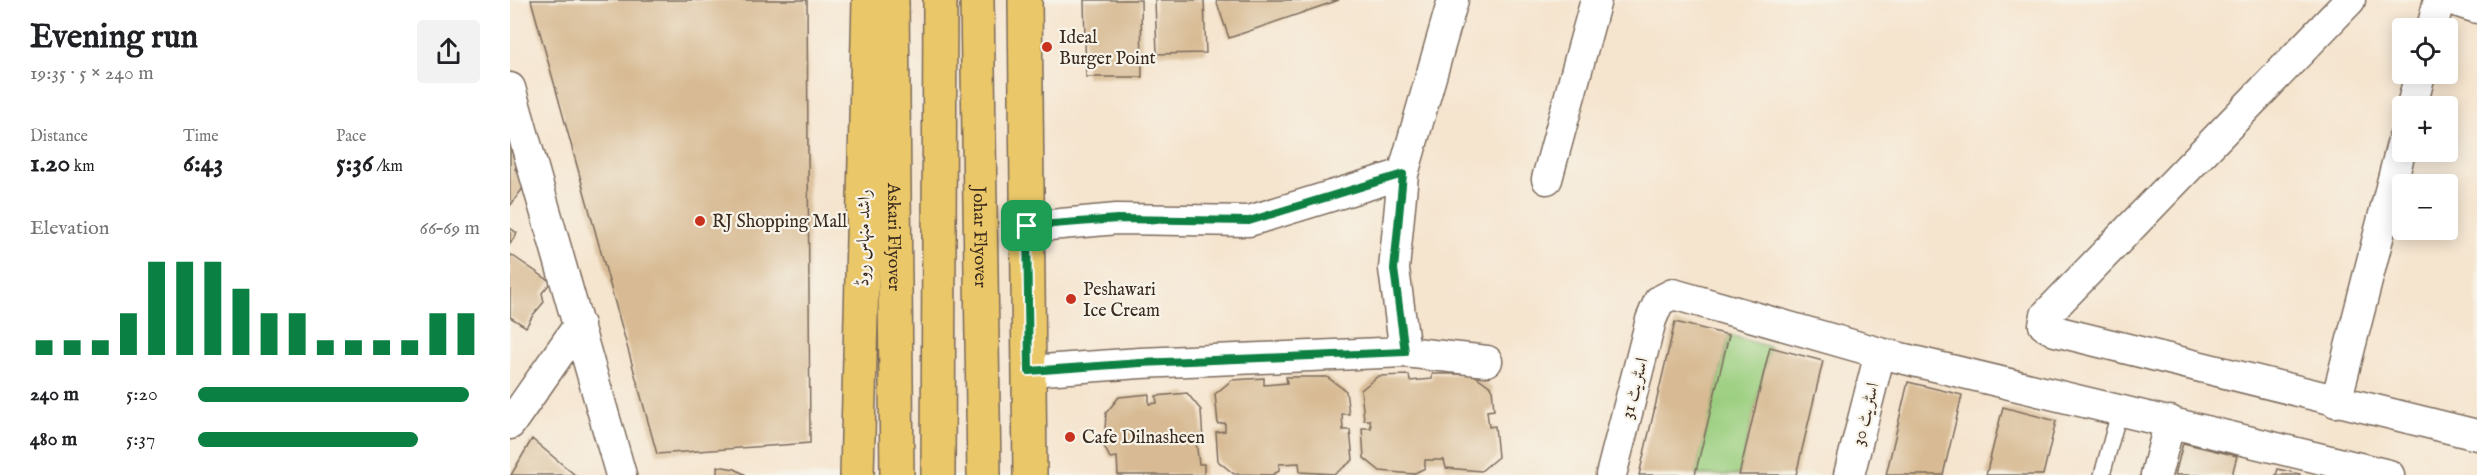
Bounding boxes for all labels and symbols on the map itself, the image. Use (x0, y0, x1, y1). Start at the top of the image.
place label: Ideal Burger Point (1059, 27, 1156, 71)
marker: Ideal Burger Point (1040, 40, 1054, 54)
street label: Askari Flyover (881, 182, 905, 292)
street label: Johar Flyover (967, 184, 991, 288)
street label: راشد منہاس روڈ (852, 189, 877, 287)
pin (1001, 200, 1052, 251)
place label: RJ Shopping Mall (712, 211, 847, 234)
marker: RJ Shopping Mall (693, 214, 707, 228)
place label: Peshawari Ice Cream (1083, 279, 1160, 323)
marker: Peshawari Ice Cream (1064, 292, 1078, 306)
street label: اسٹریٹ 31 (1616, 355, 1655, 421)
street label: اسٹریٹ 30 (1848, 380, 1885, 448)
place label: Cafe Dilnasheen (1082, 427, 1205, 450)
marker: Cafe Dilnasheen (1063, 430, 1077, 444)

